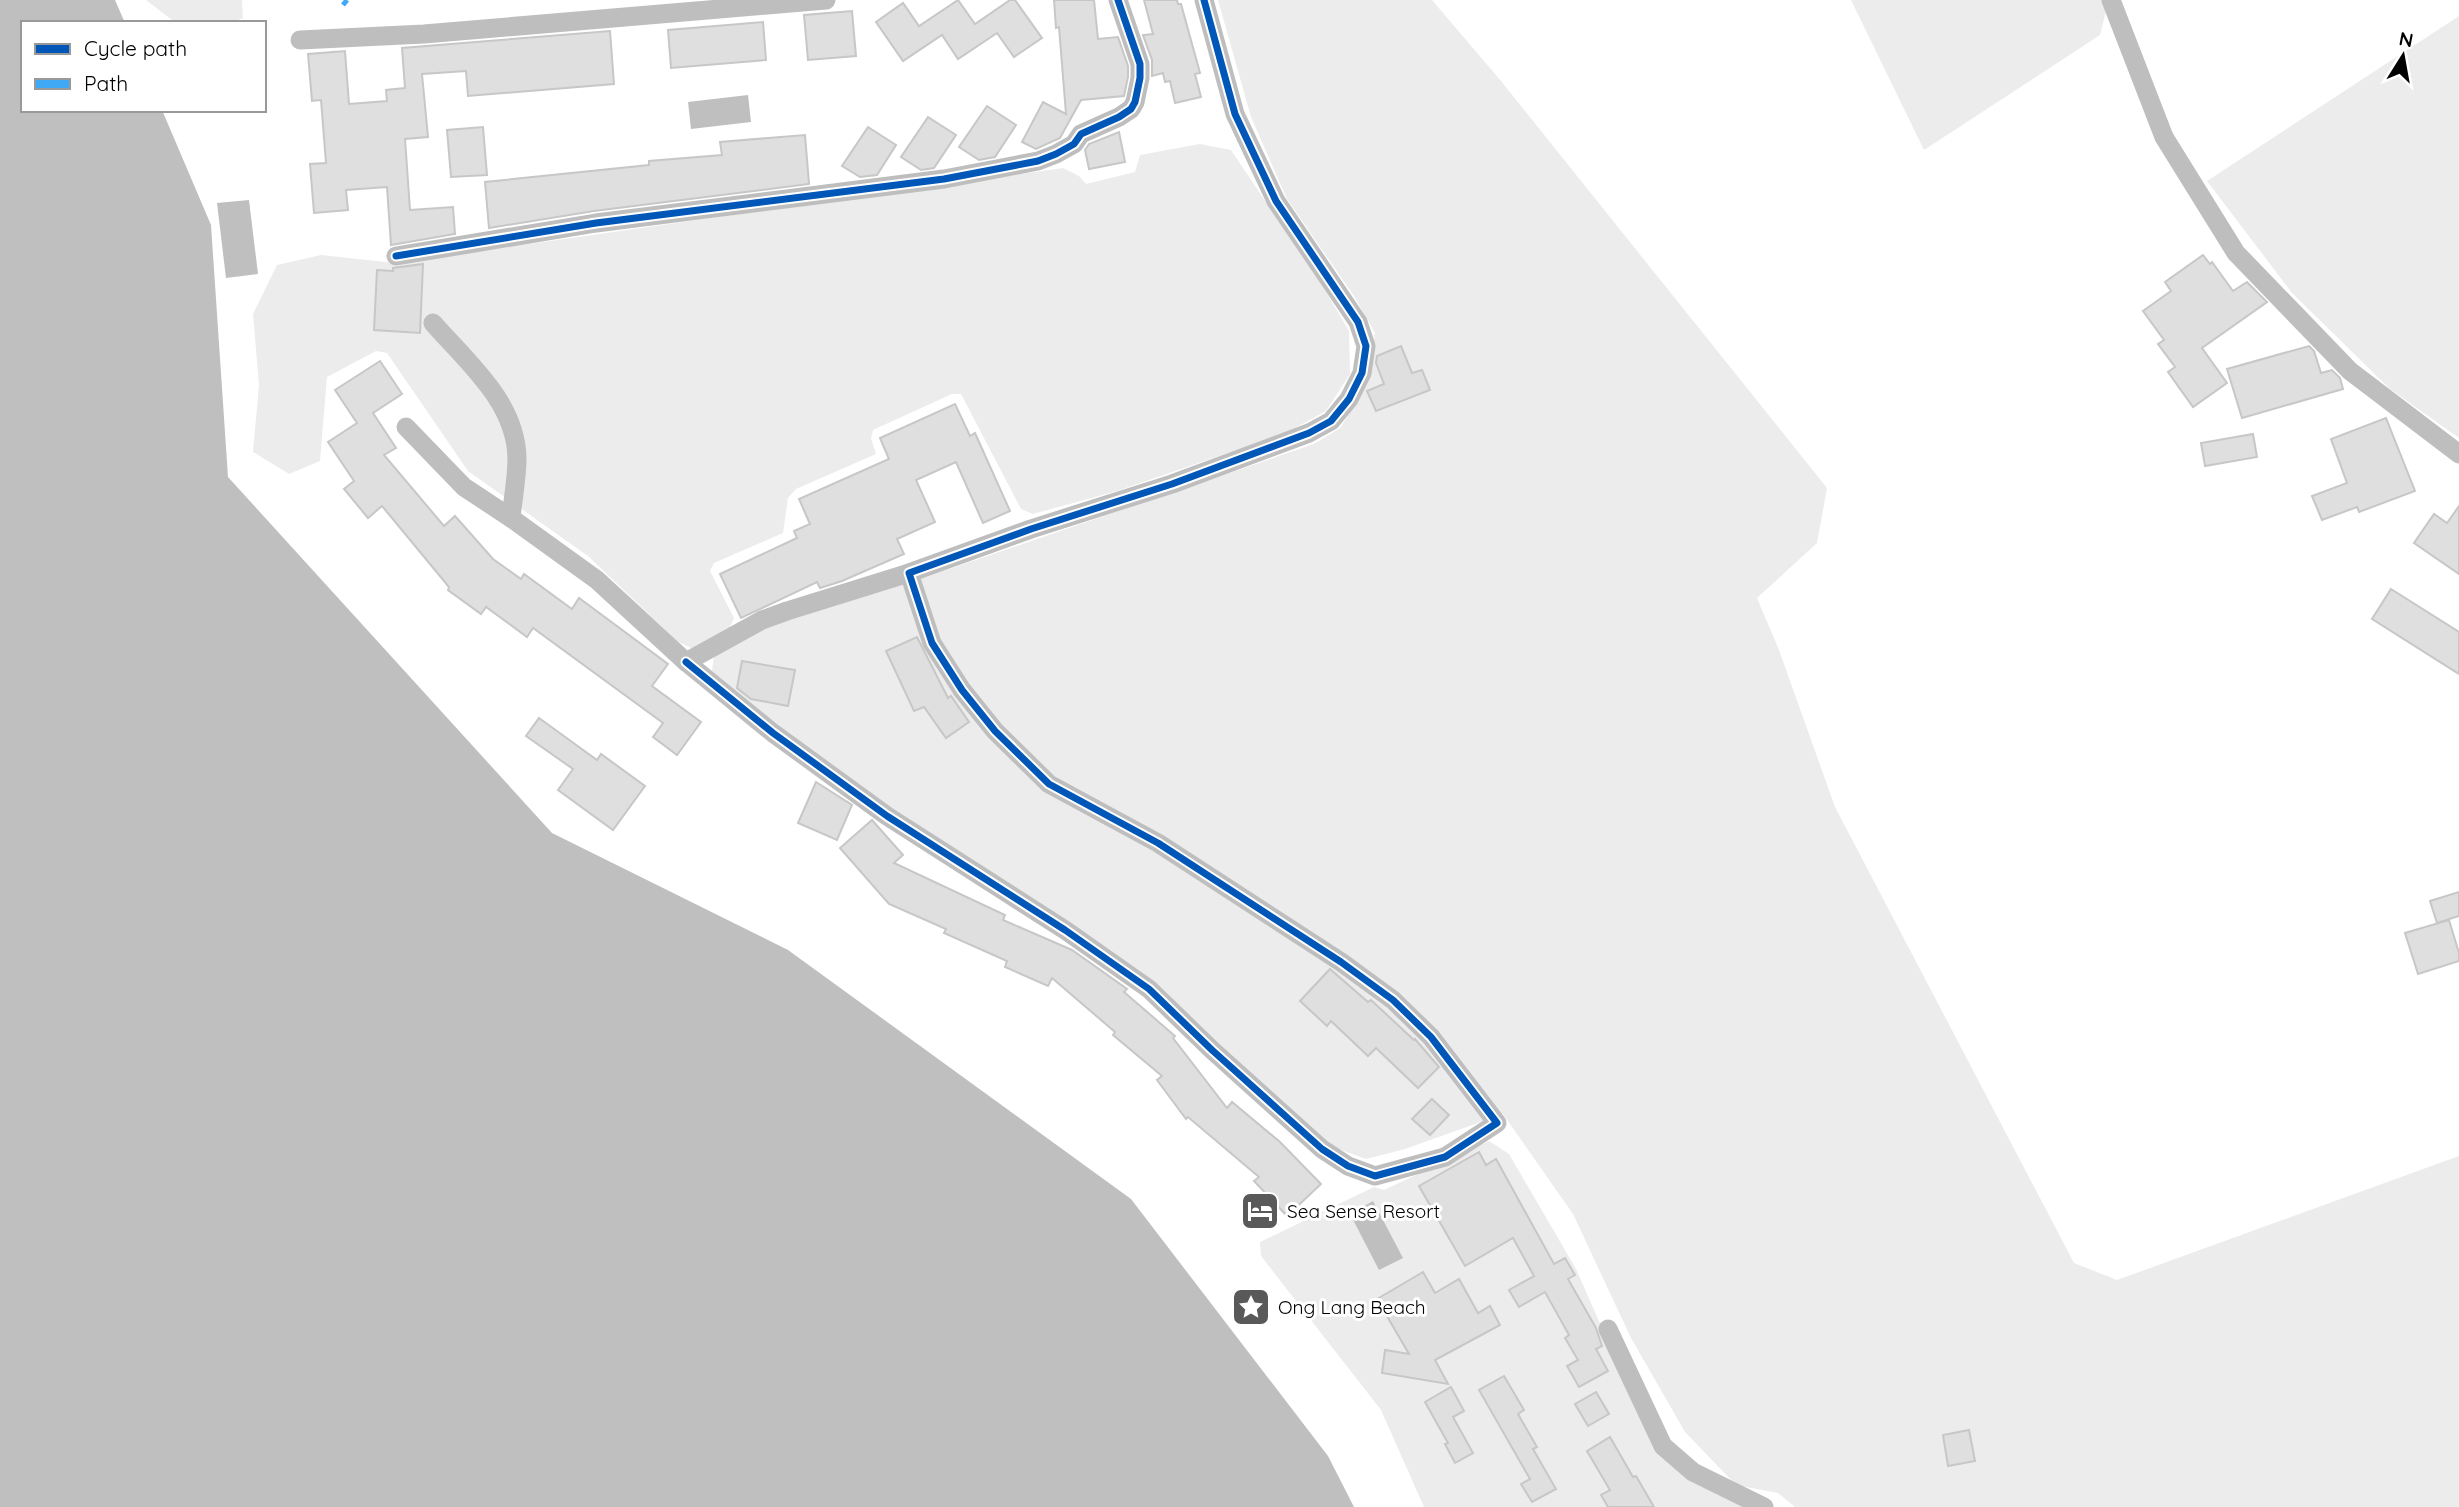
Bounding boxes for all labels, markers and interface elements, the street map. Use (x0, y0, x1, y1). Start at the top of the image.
legend (21, 21, 266, 112)
north arrow (2368, 21, 2438, 91)
text: N (2397, 26, 2415, 52)
text: Cycle path (84, 35, 187, 61)
text: Path (84, 70, 128, 96)
hotel icon: Sea Sense Resort (1239, 1190, 1281, 1232)
place label: Sea Sense Resort (1287, 1199, 1440, 1223)
place icon: Ong Lang Beach (1230, 1286, 1272, 1328)
place label: Ong Lang Beach (1278, 1295, 1426, 1319)

